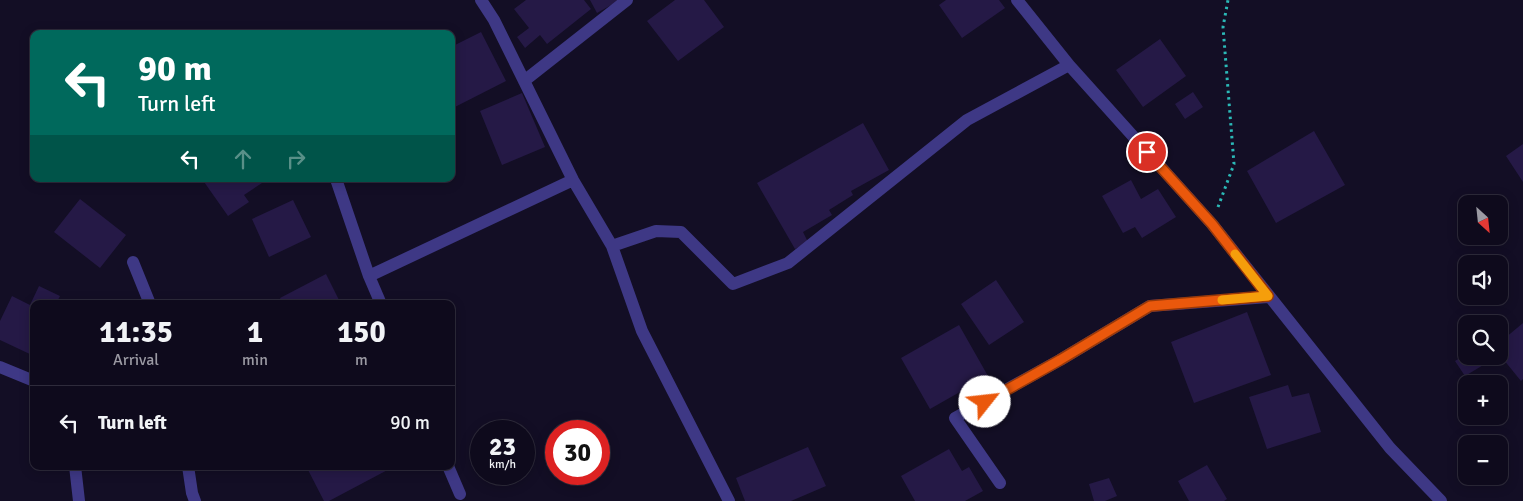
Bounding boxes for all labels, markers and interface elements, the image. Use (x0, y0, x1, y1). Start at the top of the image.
text: 90 m (138, 47, 212, 90)
icon: left (55, 50, 120, 115)
text: Turn left (138, 90, 216, 117)
pin (1126, 131, 1168, 173)
icon: arrive (1133, 138, 1161, 166)
icon: left (176, 145, 204, 173)
icon: ahead (229, 145, 257, 173)
icon: right (282, 145, 310, 173)
north arrow (1458, 195, 1508, 245)
map controls (1458, 195, 1508, 485)
button: sound (1458, 255, 1508, 305)
text: 11:35 (99, 314, 173, 351)
text: 1 (247, 314, 263, 351)
text: 150 (337, 314, 386, 351)
button: search (1458, 315, 1508, 365)
text: Arrival (113, 350, 159, 370)
text: min (242, 350, 268, 370)
text: m (355, 350, 368, 370)
position arrow (958, 375, 1010, 427)
button: + (1458, 375, 1508, 425)
icon: left (55, 409, 83, 437)
text: Turn left (98, 411, 167, 435)
text: 90 m (390, 411, 430, 435)
speed limit sign: 30 (545, 420, 610, 485)
text: 23 (489, 431, 516, 462)
button: − (1458, 435, 1508, 485)
text: km/h (489, 457, 516, 472)

